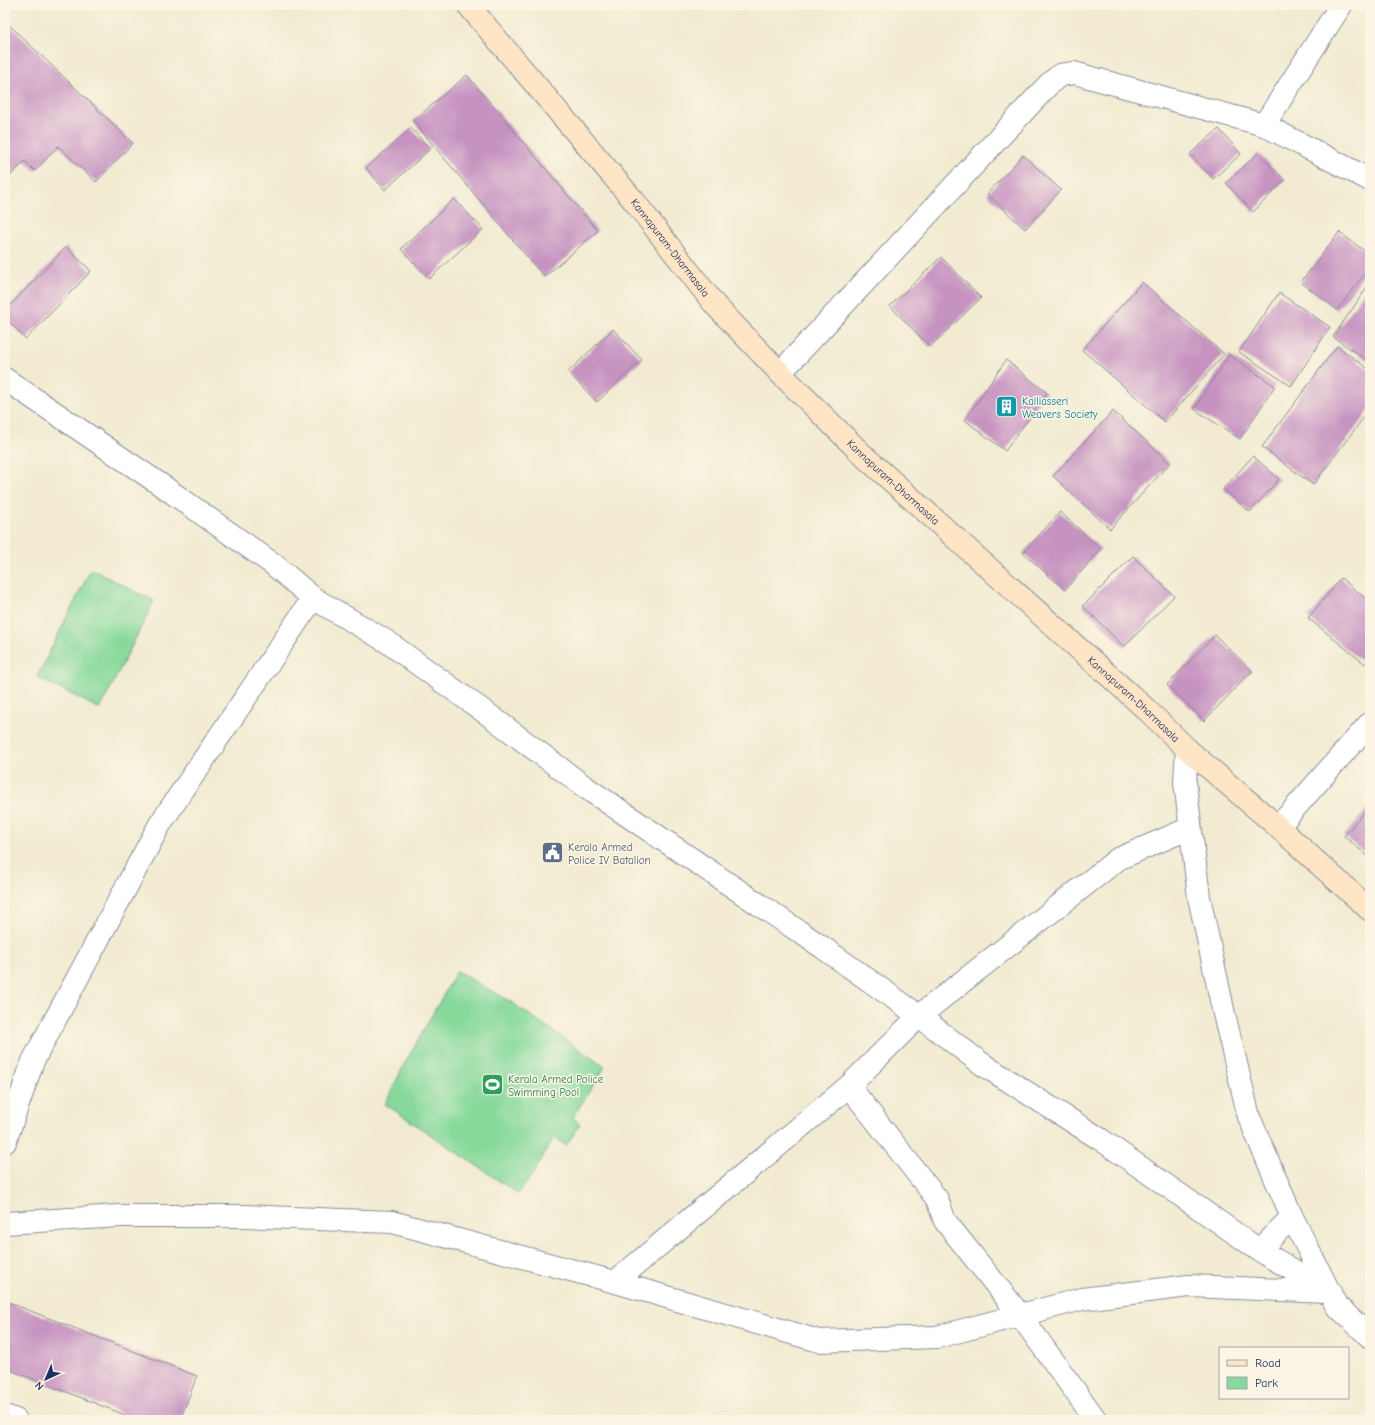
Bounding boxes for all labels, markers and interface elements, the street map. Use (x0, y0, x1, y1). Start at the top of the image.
street label: Kannapuram-Dharmasala (628, 196, 712, 300)
building icon: Kalliasseri Weavers Society (993, 394, 1019, 420)
place label: Kalliasseri Weavers Society (1022, 395, 1098, 421)
street label: Kannapuram-Dharmasala (844, 437, 942, 528)
street label: Kannapuram-Dharmasala (1085, 654, 1182, 745)
public building icon: Kerala Armed Police IV Batalion (539, 840, 565, 866)
place label: Kerala Armed Police IV Batalion (568, 841, 651, 867)
sports icon: Kerala Armed Police Swimming Pool (480, 1072, 506, 1098)
place label: Kerala Armed Police Swimming Pool (508, 1073, 604, 1099)
legend (1219, 1347, 1349, 1399)
text: Road (1255, 1356, 1281, 1370)
north arrow (26, 1359, 66, 1399)
text: Park (1255, 1376, 1278, 1390)
text: N (32, 1379, 47, 1393)

